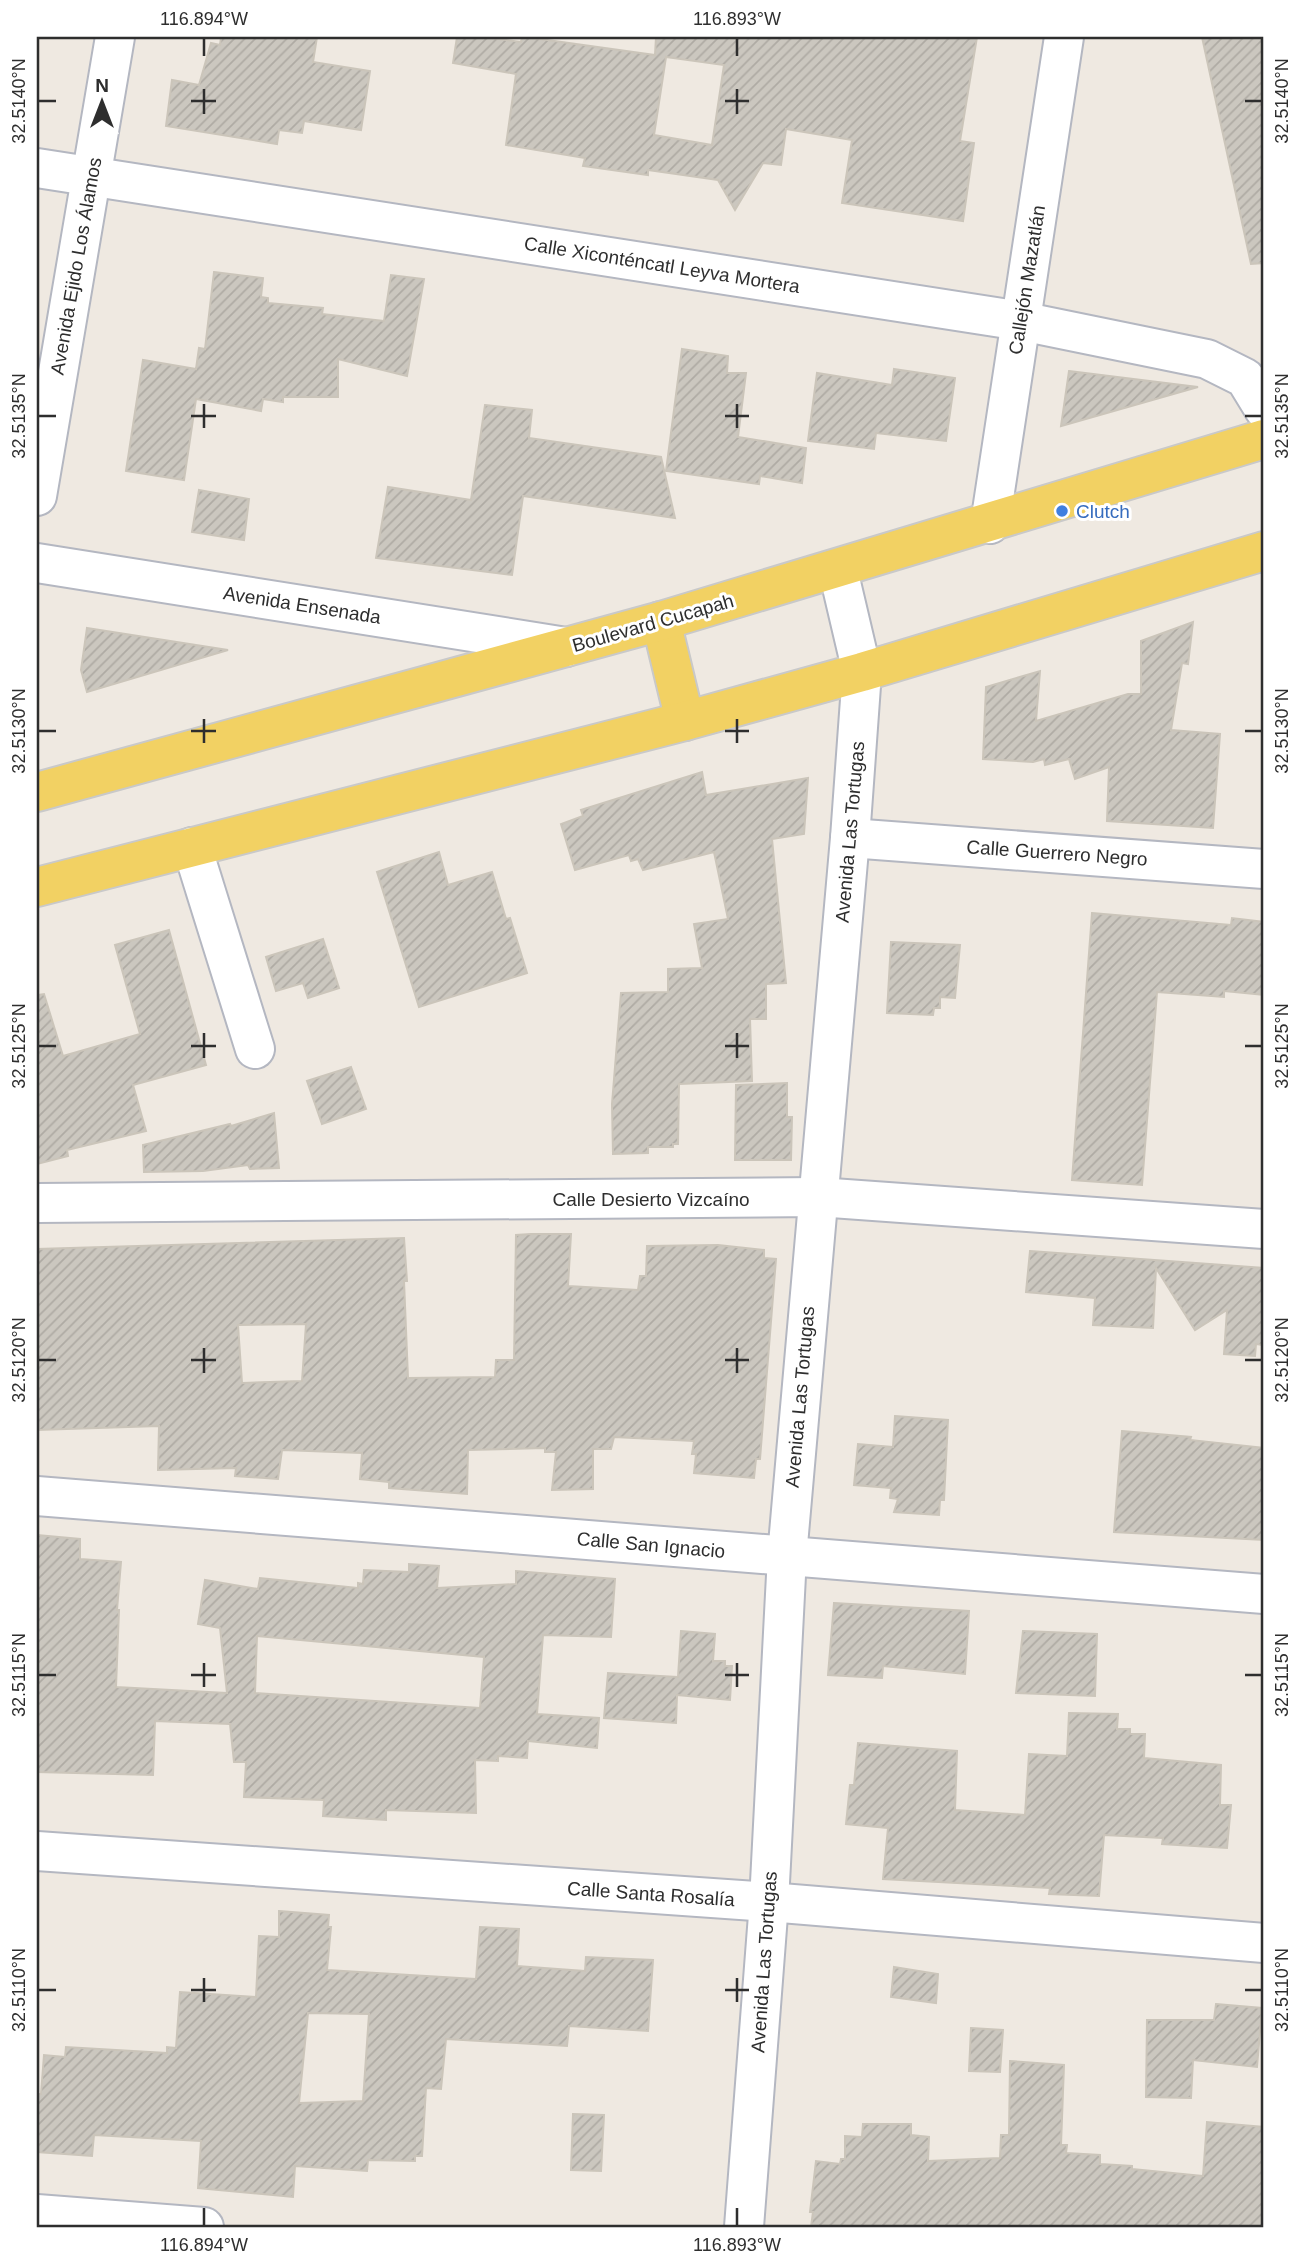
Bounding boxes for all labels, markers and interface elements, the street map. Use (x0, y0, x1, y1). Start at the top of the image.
text: 116.894°W (160, 9, 248, 29)
text: 116.893°W (693, 9, 781, 29)
text: 32.5140°N (9, 58, 29, 144)
text: 32.5140°N (1272, 58, 1292, 144)
north arrow (66, 66, 136, 136)
text: N (95, 75, 109, 96)
street label: Avenida Ejido Los Álamos (47, 156, 105, 376)
street label: Callejón Mazatlán (1005, 204, 1049, 356)
street label: Calle Xiconténcatl Leyva Mortera (523, 233, 802, 297)
text: 32.5135°N (9, 373, 29, 459)
text: 32.5135°N (1272, 373, 1292, 459)
place label: Clutch (1076, 501, 1130, 522)
marker: Clutch (1054, 503, 1070, 519)
street label: Avenida Ensenada (222, 582, 383, 628)
street label: Boulevard Cucapah (570, 590, 736, 656)
text: 32.5130°N (9, 688, 29, 774)
text: 32.5130°N (1272, 688, 1292, 774)
street label: Avenida Las Tortugas (832, 740, 868, 924)
street label: Calle Guerrero Negro (966, 836, 1148, 870)
text: 32.5125°N (9, 1003, 29, 1089)
text: 32.5125°N (1272, 1003, 1292, 1089)
street label: Calle Desierto Vizcaíno (552, 1189, 750, 1210)
street label: Avenida Las Tortugas (782, 1305, 818, 1489)
text: 32.5120°N (9, 1317, 29, 1403)
text: 32.5120°N (1272, 1317, 1292, 1403)
street label: Calle San Ignacio (576, 1528, 726, 1562)
text: 32.5115°N (9, 1633, 29, 1717)
text: 32.5115°N (1272, 1633, 1292, 1717)
street label: Avenida Las Tortugas (747, 1870, 781, 2054)
street label: Calle Santa Rosalía (567, 1878, 736, 1910)
text: 32.5110°N (9, 1948, 29, 2032)
text: 32.5110°N (1272, 1948, 1292, 2032)
text: 116.894°W (160, 2235, 248, 2255)
text: 116.893°W (693, 2235, 781, 2255)

